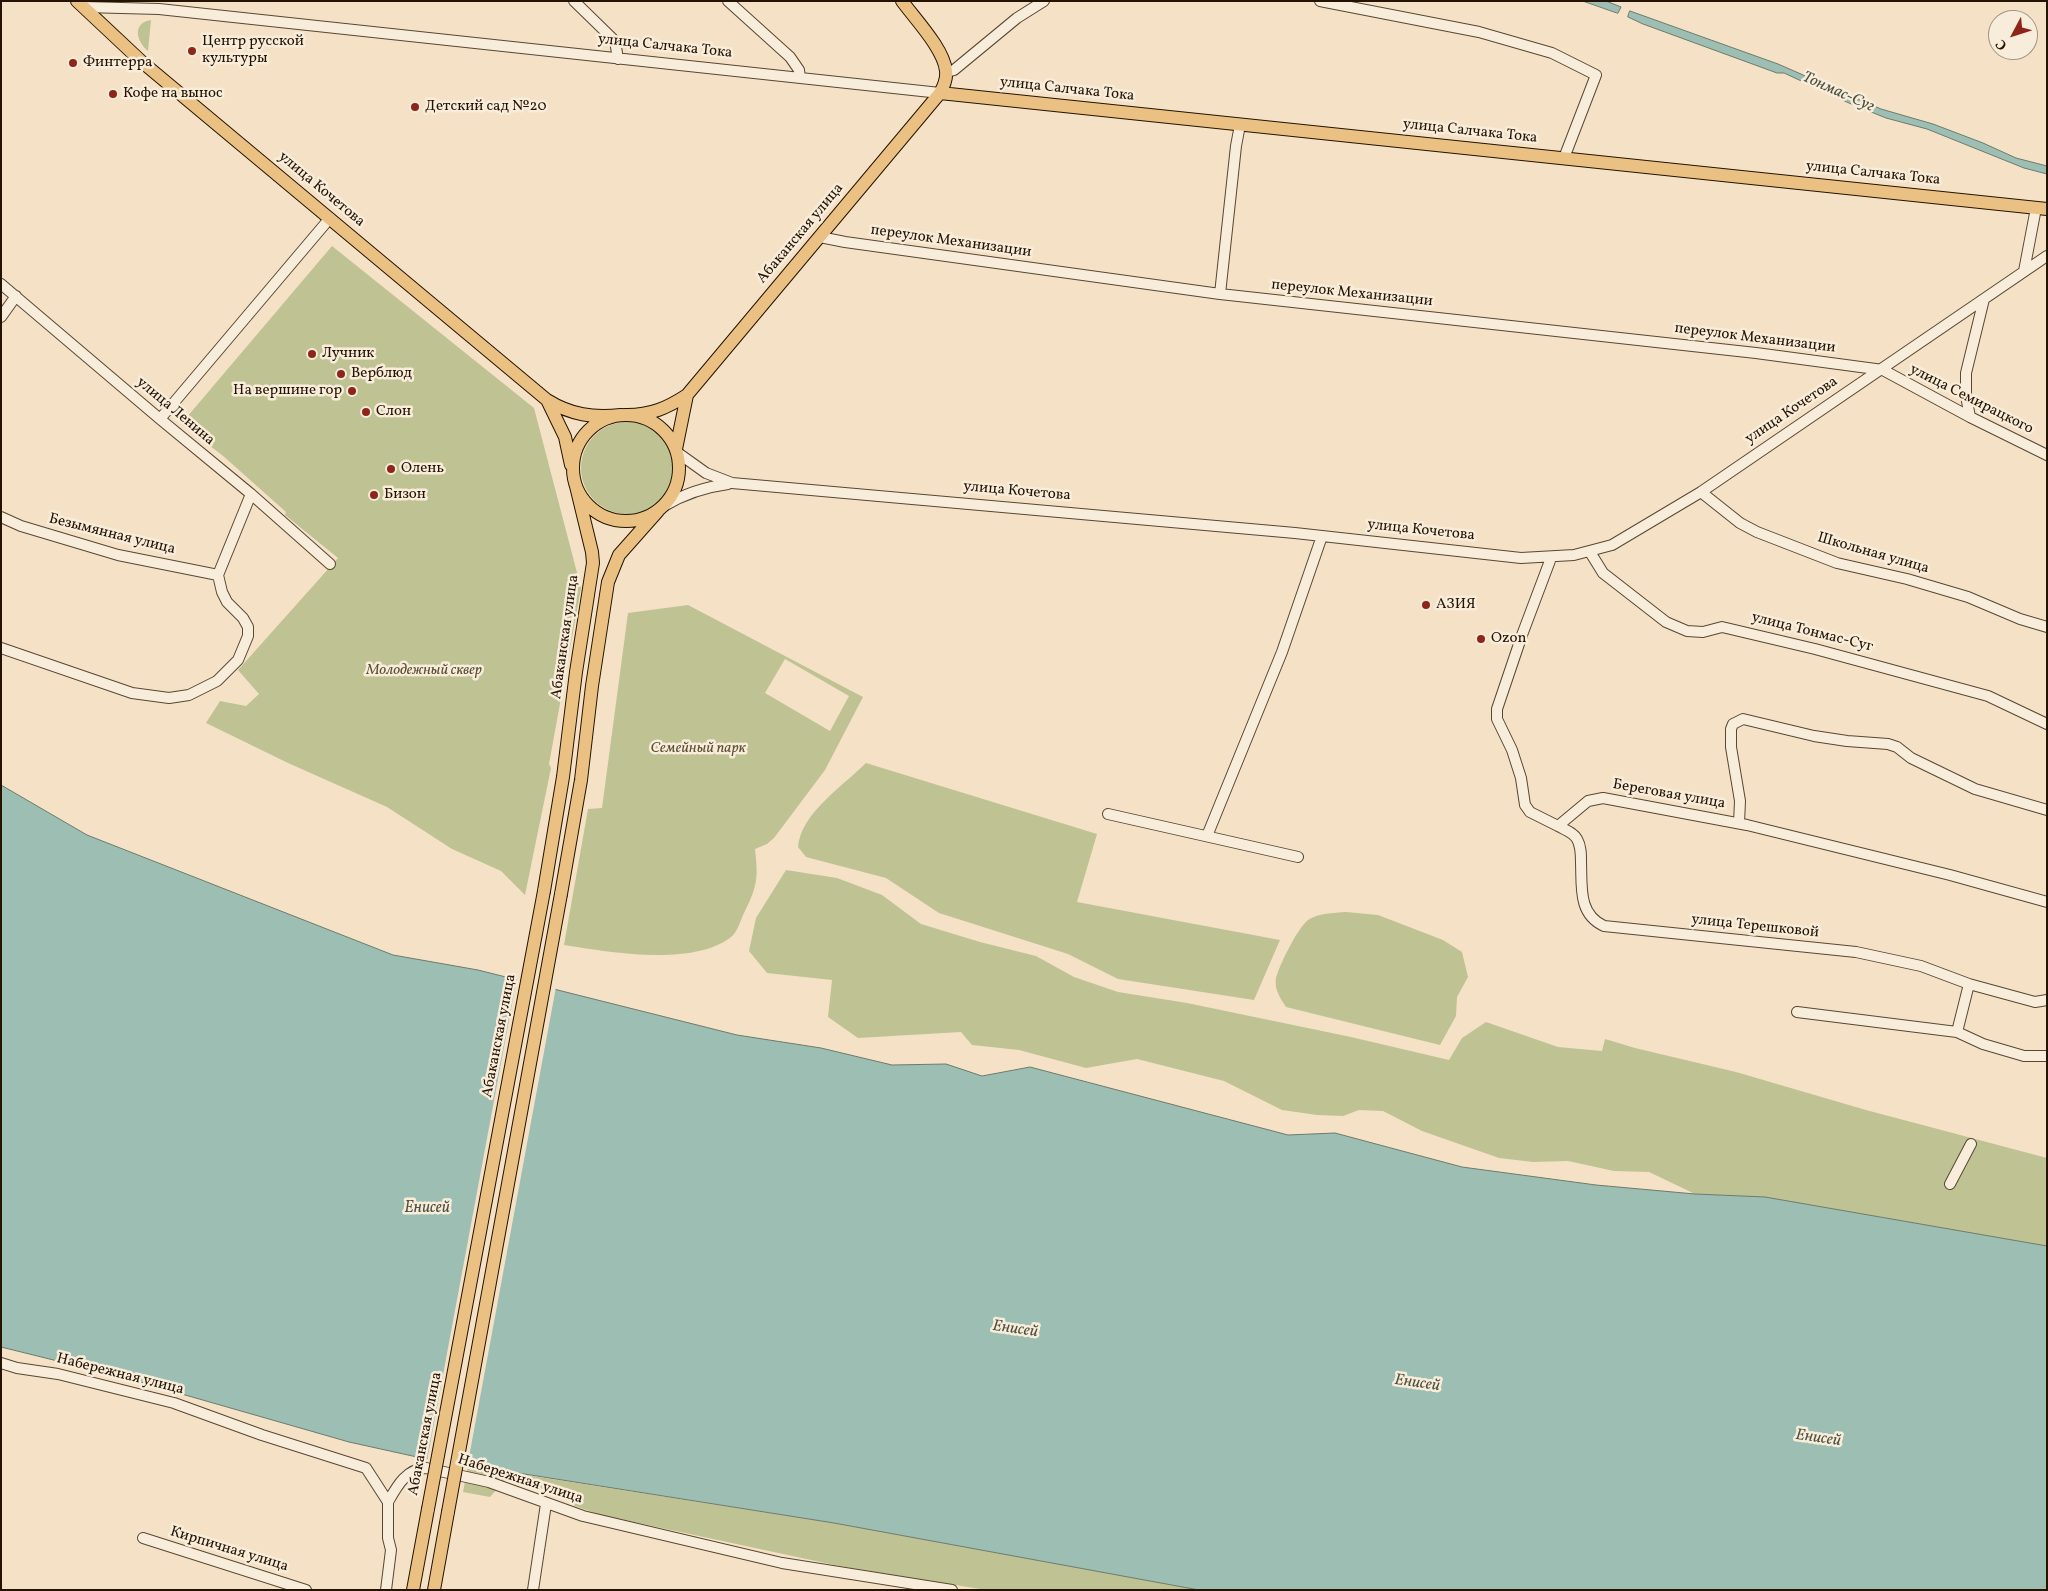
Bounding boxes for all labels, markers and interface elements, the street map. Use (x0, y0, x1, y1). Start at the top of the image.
north arrow (1988, 10, 2038, 60)
street label: улица Салчака Тока (597, 31, 733, 63)
place label: Центр русской культуры (202, 33, 304, 68)
text: С (1992, 35, 2012, 54)
marker: Центр русской культуры (186, 45, 198, 57)
place label: Финтерра (83, 54, 153, 72)
marker: Финтерра (67, 57, 79, 69)
water label: Тонмас-Суг (1799, 69, 1877, 117)
street label: улица Салчака Тока (999, 74, 1135, 106)
place label: Кофе на вынос (123, 85, 223, 103)
marker: Кофе на вынос (107, 88, 119, 100)
place label: Детский сад №20 (425, 98, 546, 116)
marker: Детский сад №20 (409, 101, 421, 113)
street label: улица Салчака Тока (1402, 116, 1538, 148)
street label: улица Кочетова (274, 148, 368, 232)
street label: улица Салчака Тока (1805, 158, 1941, 190)
street label: Абаканская улица (754, 180, 848, 288)
street label: переулок Механизации (869, 222, 1033, 262)
street label: переулок Механизации (1270, 277, 1434, 311)
street label: переулок Механизации (1673, 320, 1837, 358)
place label: Лучник (322, 345, 374, 363)
marker: Лучник (306, 348, 318, 360)
street label: улица Семирацкого (1906, 361, 2036, 439)
place label: Верблюд (351, 365, 412, 383)
marker: Верблюд (335, 368, 347, 380)
street label: улица Кочетова (1742, 373, 1842, 449)
street label: улица Ленина (132, 374, 218, 450)
place label: На вершине гор (233, 382, 342, 400)
marker: На вершине гор (346, 385, 358, 397)
place label: Слон (376, 403, 411, 421)
marker: Слон (360, 406, 372, 418)
place label: Олень (401, 460, 444, 478)
marker: Олень (385, 463, 397, 475)
street label: улица Кочетова (962, 478, 1072, 506)
place label: Бизон (384, 486, 426, 504)
marker: Бизон (368, 489, 380, 501)
street label: Безымянная улица (47, 511, 177, 559)
street label: улица Кочетова (1366, 516, 1476, 546)
street label: Школьная улица (1815, 529, 1931, 579)
street label: Абаканская улица (548, 574, 584, 700)
place label: АЗИЯ (1436, 596, 1476, 614)
marker: АЗИЯ (1420, 599, 1432, 611)
street label: улица Тонмас-Суг (1749, 609, 1875, 657)
place label: Ozon (1491, 630, 1526, 648)
marker: Ozon (1475, 633, 1487, 645)
park label: Молодежный сквер (366, 662, 482, 680)
park label: Семейный парк (651, 740, 745, 758)
street label: Береговая улица (1611, 776, 1727, 814)
street label: улица Терешковой (1690, 911, 1820, 943)
street label: Абаканская улица (479, 973, 521, 1099)
water label: Енисей (404, 1199, 450, 1219)
water label: Енисей (991, 1317, 1039, 1343)
street label: Набережная улица (54, 1350, 186, 1400)
street label: Абаканская улица (405, 1371, 447, 1497)
water label: Енисей (1393, 1371, 1441, 1397)
water label: Енисей (1794, 1426, 1842, 1452)
street label: Набережная улица (455, 1451, 585, 1509)
street label: Кирпичная улица (168, 1523, 290, 1577)

